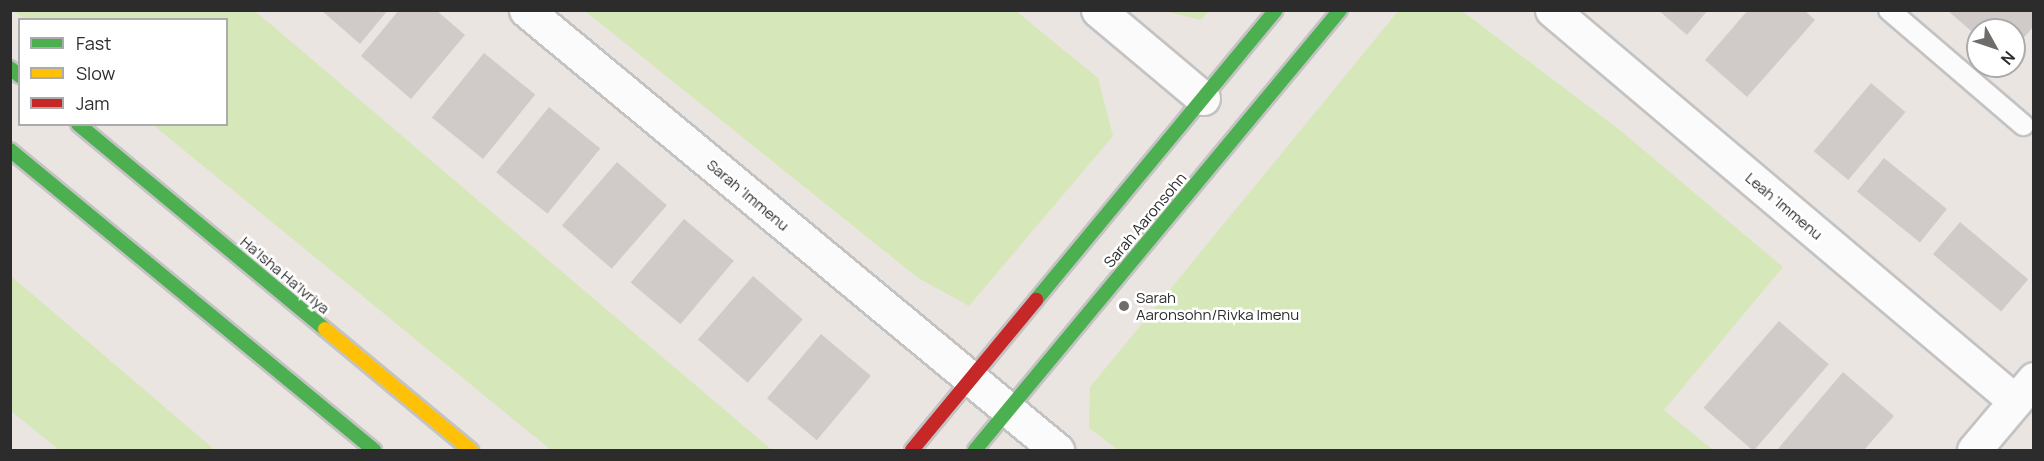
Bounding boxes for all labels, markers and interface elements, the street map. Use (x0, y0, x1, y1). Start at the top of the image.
legend (18, 18, 228, 126)
north arrow (1966, 18, 2026, 78)
text: Fast (76, 31, 111, 55)
text: N (1996, 47, 2020, 70)
text: Slow (76, 61, 115, 85)
text: Jam (76, 91, 110, 115)
street label: Sarah 'Immenu (703, 156, 793, 234)
street label: Sarah Aaronsohn (1100, 169, 1190, 271)
street label: Leah 'Immenu (1742, 169, 1826, 243)
street label: Ha'Isha Ha'Ivriya (237, 233, 333, 317)
place label: Sarah Aaronsohn/Rivka Imenu (1136, 288, 1299, 323)
marker: Sarah Aaronsohn/Rivka Imenu (1117, 299, 1131, 313)

